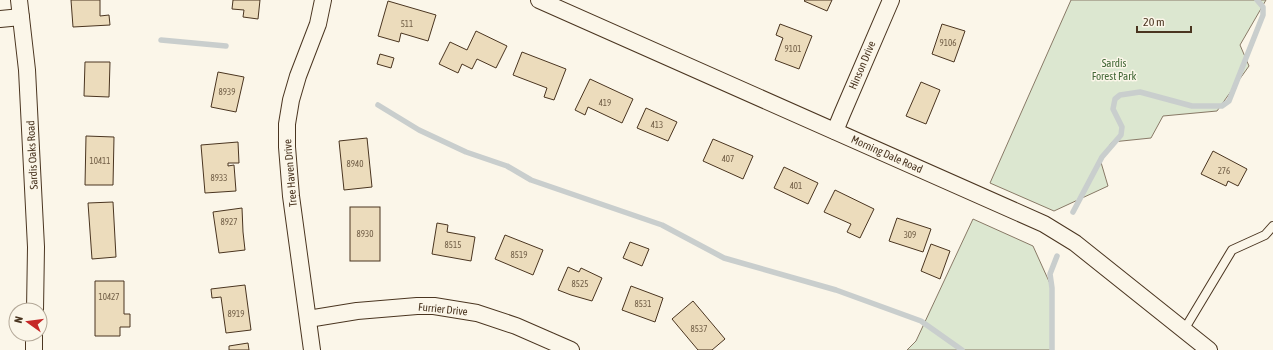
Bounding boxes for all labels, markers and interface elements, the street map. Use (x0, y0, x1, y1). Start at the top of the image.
scale bar (1137, 8, 1191, 34)
text: 20 m (1143, 15, 1165, 29)
house number: 511 (401, 19, 413, 29)
house number: 9106 (940, 38, 956, 48)
street label: Hinson Drive (846, 39, 878, 91)
house number: 9101 (785, 44, 801, 54)
park label: Sardis Forest Park (1092, 57, 1136, 82)
house number: 8939 (219, 87, 235, 97)
house number: 419 (599, 98, 611, 108)
street label: Sardis Oaks Road (24, 120, 40, 190)
house number: 413 (651, 120, 663, 130)
street label: Morning Dale Road (849, 133, 925, 175)
street label: Tree Haven Drive (281, 139, 299, 207)
house number: 407 (722, 154, 734, 164)
house number: 10411 (89, 156, 111, 166)
house number: 8940 (347, 159, 363, 169)
house number: 276 (1218, 166, 1230, 176)
house number: 8933 (211, 173, 227, 183)
house number: 401 (790, 181, 802, 191)
house number: 8927 (221, 217, 237, 227)
house number: 8930 (357, 229, 373, 239)
house number: 309 (904, 230, 916, 240)
house number: 8515 (445, 240, 461, 250)
house number: 8519 (511, 250, 527, 260)
house number: 8525 (572, 279, 588, 289)
house number: 10427 (98, 292, 120, 302)
house number: 8531 (635, 299, 651, 309)
street label: Furrier Drive (418, 300, 468, 318)
north arrow (8, 302, 48, 342)
house number: 8919 (228, 309, 244, 319)
text: N (12, 315, 25, 324)
house number: 8537 (691, 324, 707, 334)

